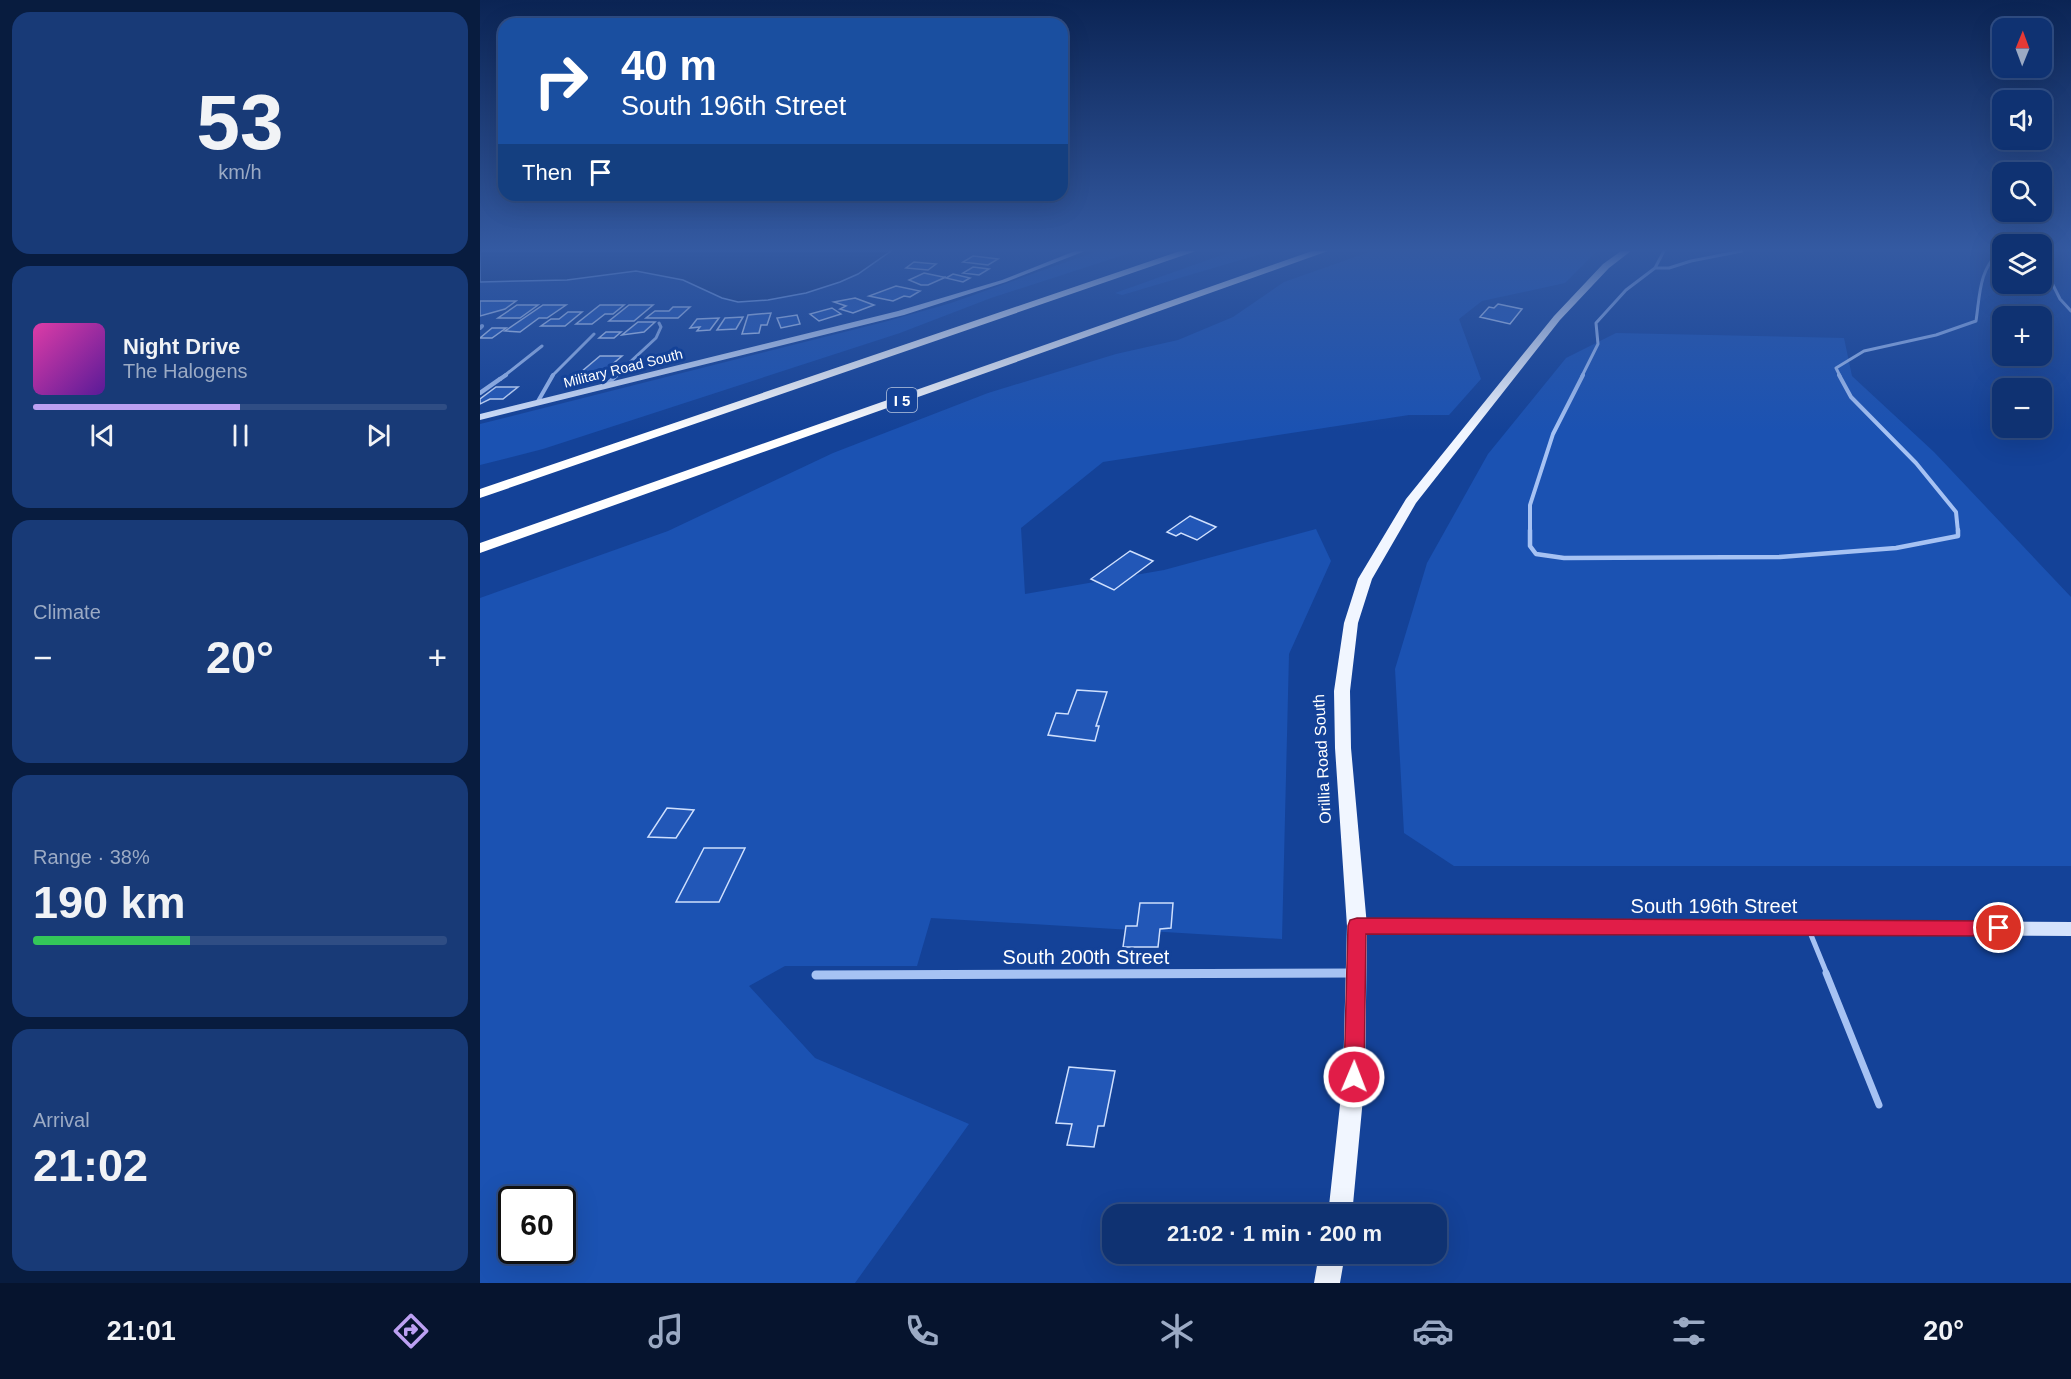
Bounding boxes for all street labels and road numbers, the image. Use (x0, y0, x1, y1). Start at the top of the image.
street label: Military Road South (562, 345, 684, 391)
road number: I 5 (887, 388, 917, 412)
street label: Orillia Road South (1310, 694, 1334, 824)
street label: South 196th Street (1631, 895, 1798, 917)
street label: South 200th Street (1003, 946, 1170, 968)

